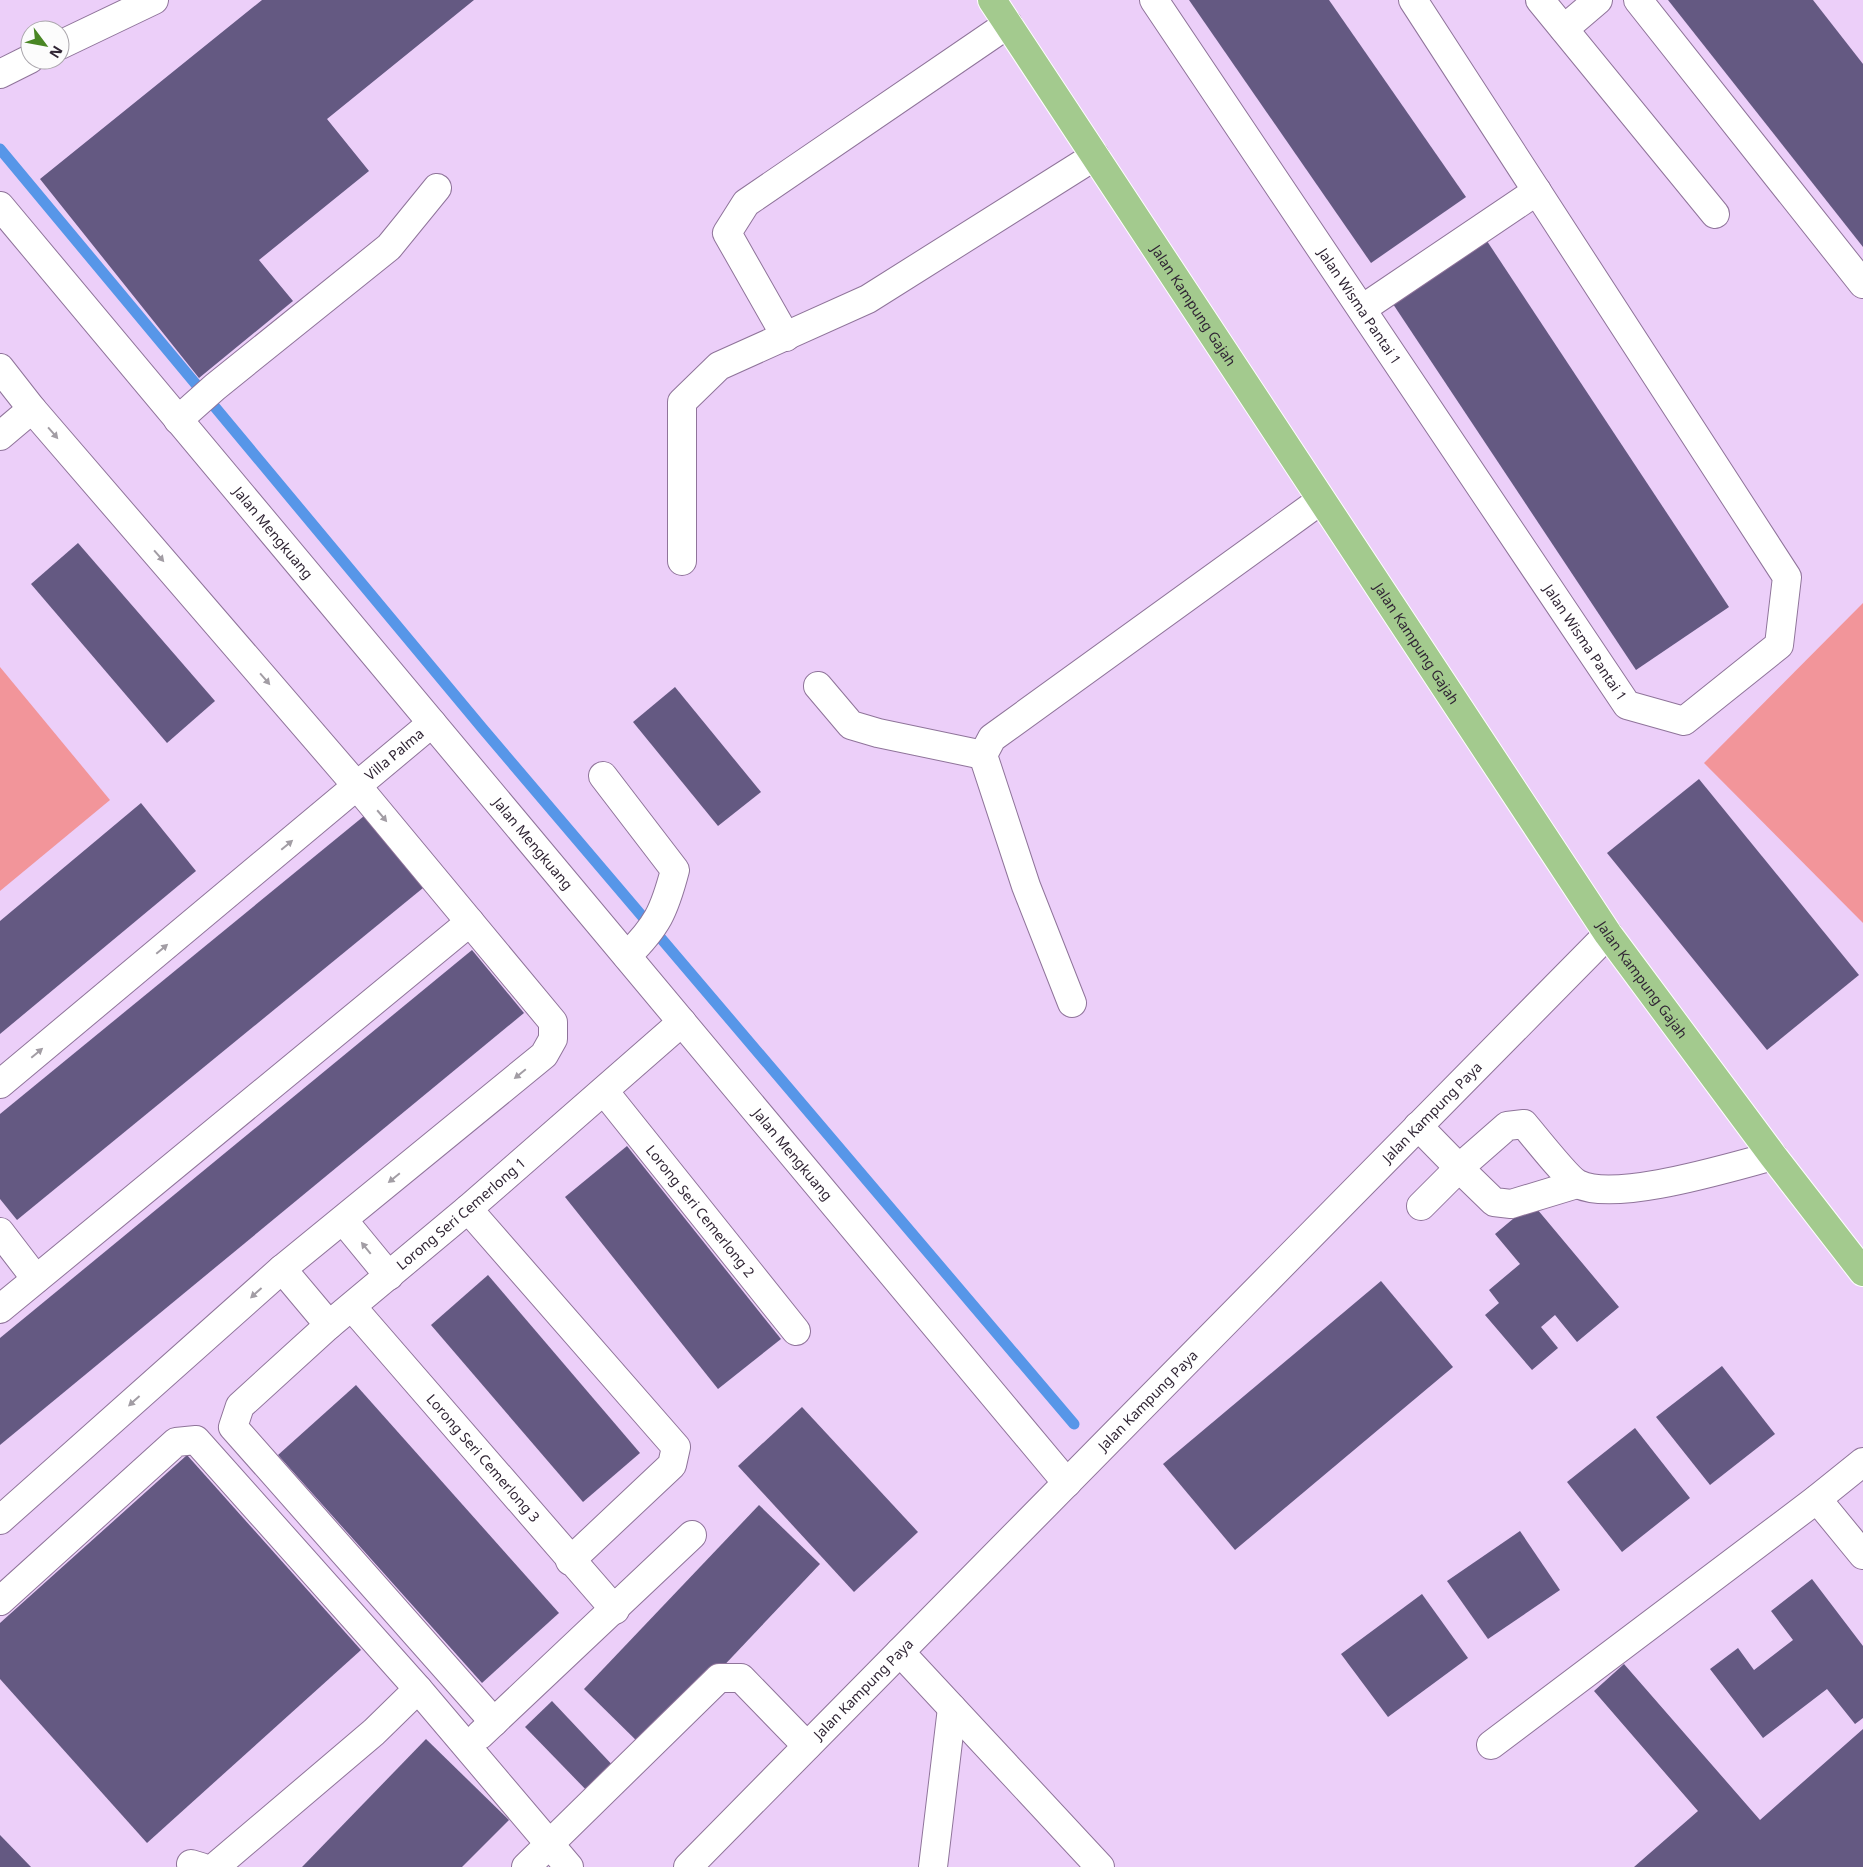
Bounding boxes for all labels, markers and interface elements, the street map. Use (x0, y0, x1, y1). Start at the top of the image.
north arrow (20, 20, 70, 70)
text: N (45, 42, 68, 62)
street label: Jalan Kampung Gajah (1146, 239, 1241, 370)
street label: Jalan Wisma Pantai 1 (1313, 242, 1406, 368)
one-way arrow (47, 427, 58, 440)
street label: Jalan Mengkuang (228, 481, 318, 583)
one-way arrow (153, 550, 165, 562)
street label: Jalan Kampung Gajah (1369, 577, 1464, 708)
street label: Jalan Wisma Pantai 1 (1539, 579, 1632, 704)
one-way arrow (259, 673, 271, 685)
street label: Villa Palma (360, 724, 428, 784)
street label: Jalan Mengkuang (488, 792, 577, 893)
one-way arrow (376, 809, 387, 822)
one-way arrow (280, 839, 293, 850)
street label: Jalan Kampung Gajah (1592, 915, 1692, 1042)
one-way arrow (155, 943, 168, 954)
one-way arrow (31, 1047, 43, 1059)
street label: Jalan Kampung Paya (1376, 1057, 1486, 1168)
one-way arrow (514, 1069, 527, 1080)
street label: Jalan Mengkuang (748, 1103, 837, 1204)
street label: Lorong Seri Cemerlong 2 (642, 1141, 759, 1281)
street label: Lorong Seri Cemerlong 1 (392, 1153, 529, 1274)
one-way arrow (388, 1172, 401, 1183)
one-way arrow (360, 1242, 371, 1255)
one-way arrow (249, 1287, 262, 1298)
street label: Jalan Kampung Paya (1092, 1346, 1202, 1456)
street label: Lorong Seri Cemerlong 3 (423, 1390, 544, 1526)
one-way arrow (128, 1395, 141, 1406)
street label: Jalan Kampung Paya (808, 1634, 917, 1745)

